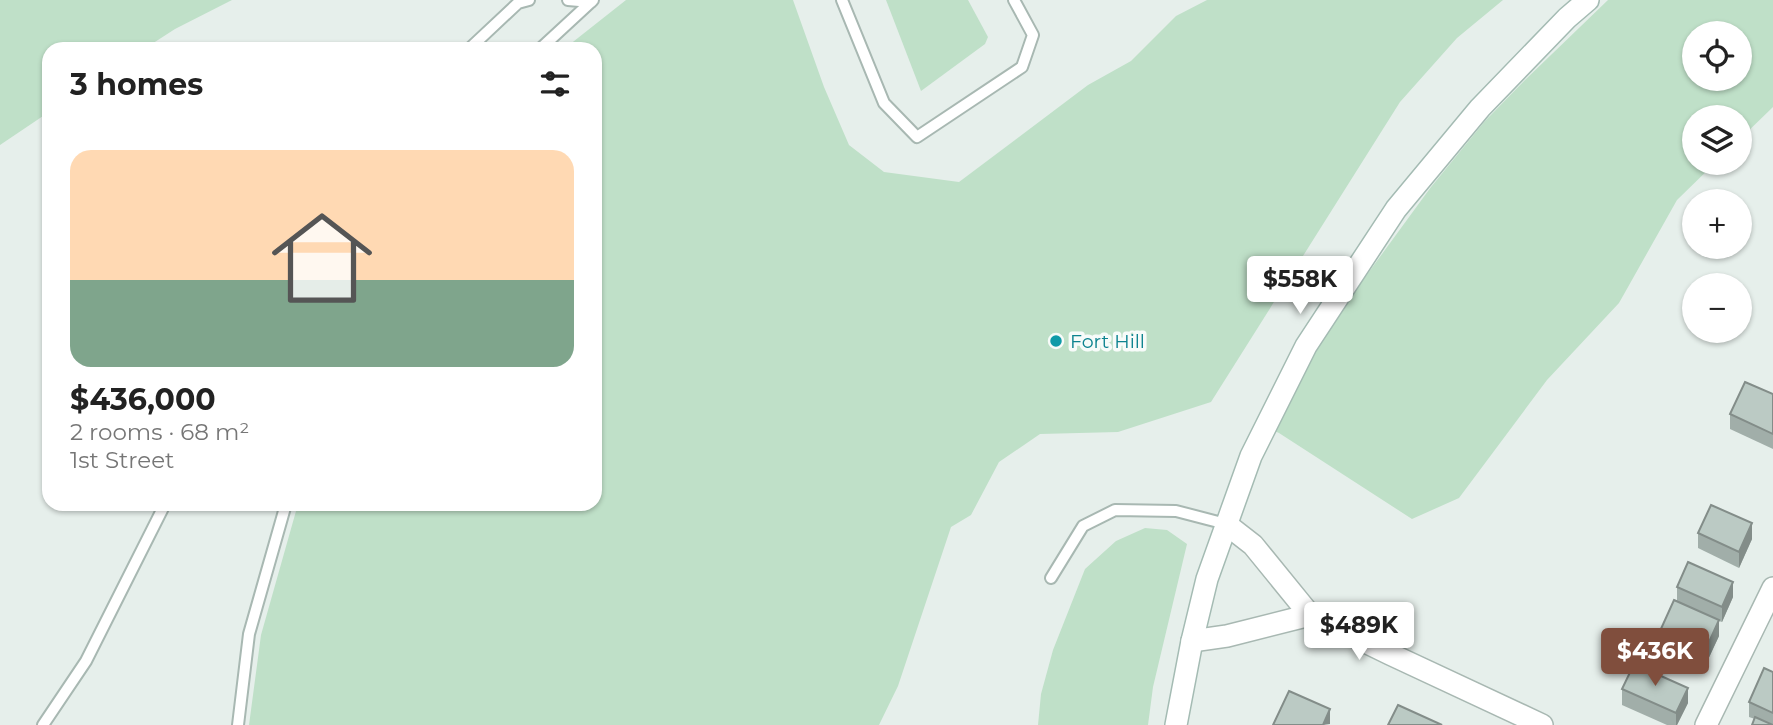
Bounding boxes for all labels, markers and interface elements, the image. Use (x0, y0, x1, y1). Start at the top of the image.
map controls (1682, 21, 1752, 343)
button: locate (1682, 21, 1752, 91)
icon: filters (536, 65, 574, 103)
text: 3 homes (70, 66, 203, 103)
button: layers (1682, 105, 1752, 175)
button: + (1682, 189, 1752, 259)
icon: home (259, 195, 385, 321)
pin: $558K (1251, 256, 1349, 316)
text: $558K (1263, 265, 1337, 293)
button: − (1682, 273, 1752, 343)
place label: Fort Hill (1070, 330, 1145, 353)
marker: Fort Hill (1048, 333, 1064, 349)
text: $436,000 (70, 381, 216, 418)
text: 2 rooms · 68 m² (70, 418, 249, 446)
text: 1st Street (70, 446, 174, 474)
pin: $489K (1310, 602, 1408, 662)
text: $489K (1320, 611, 1398, 639)
pin: $436K (1606, 628, 1704, 688)
text: $436K (1617, 637, 1693, 665)

